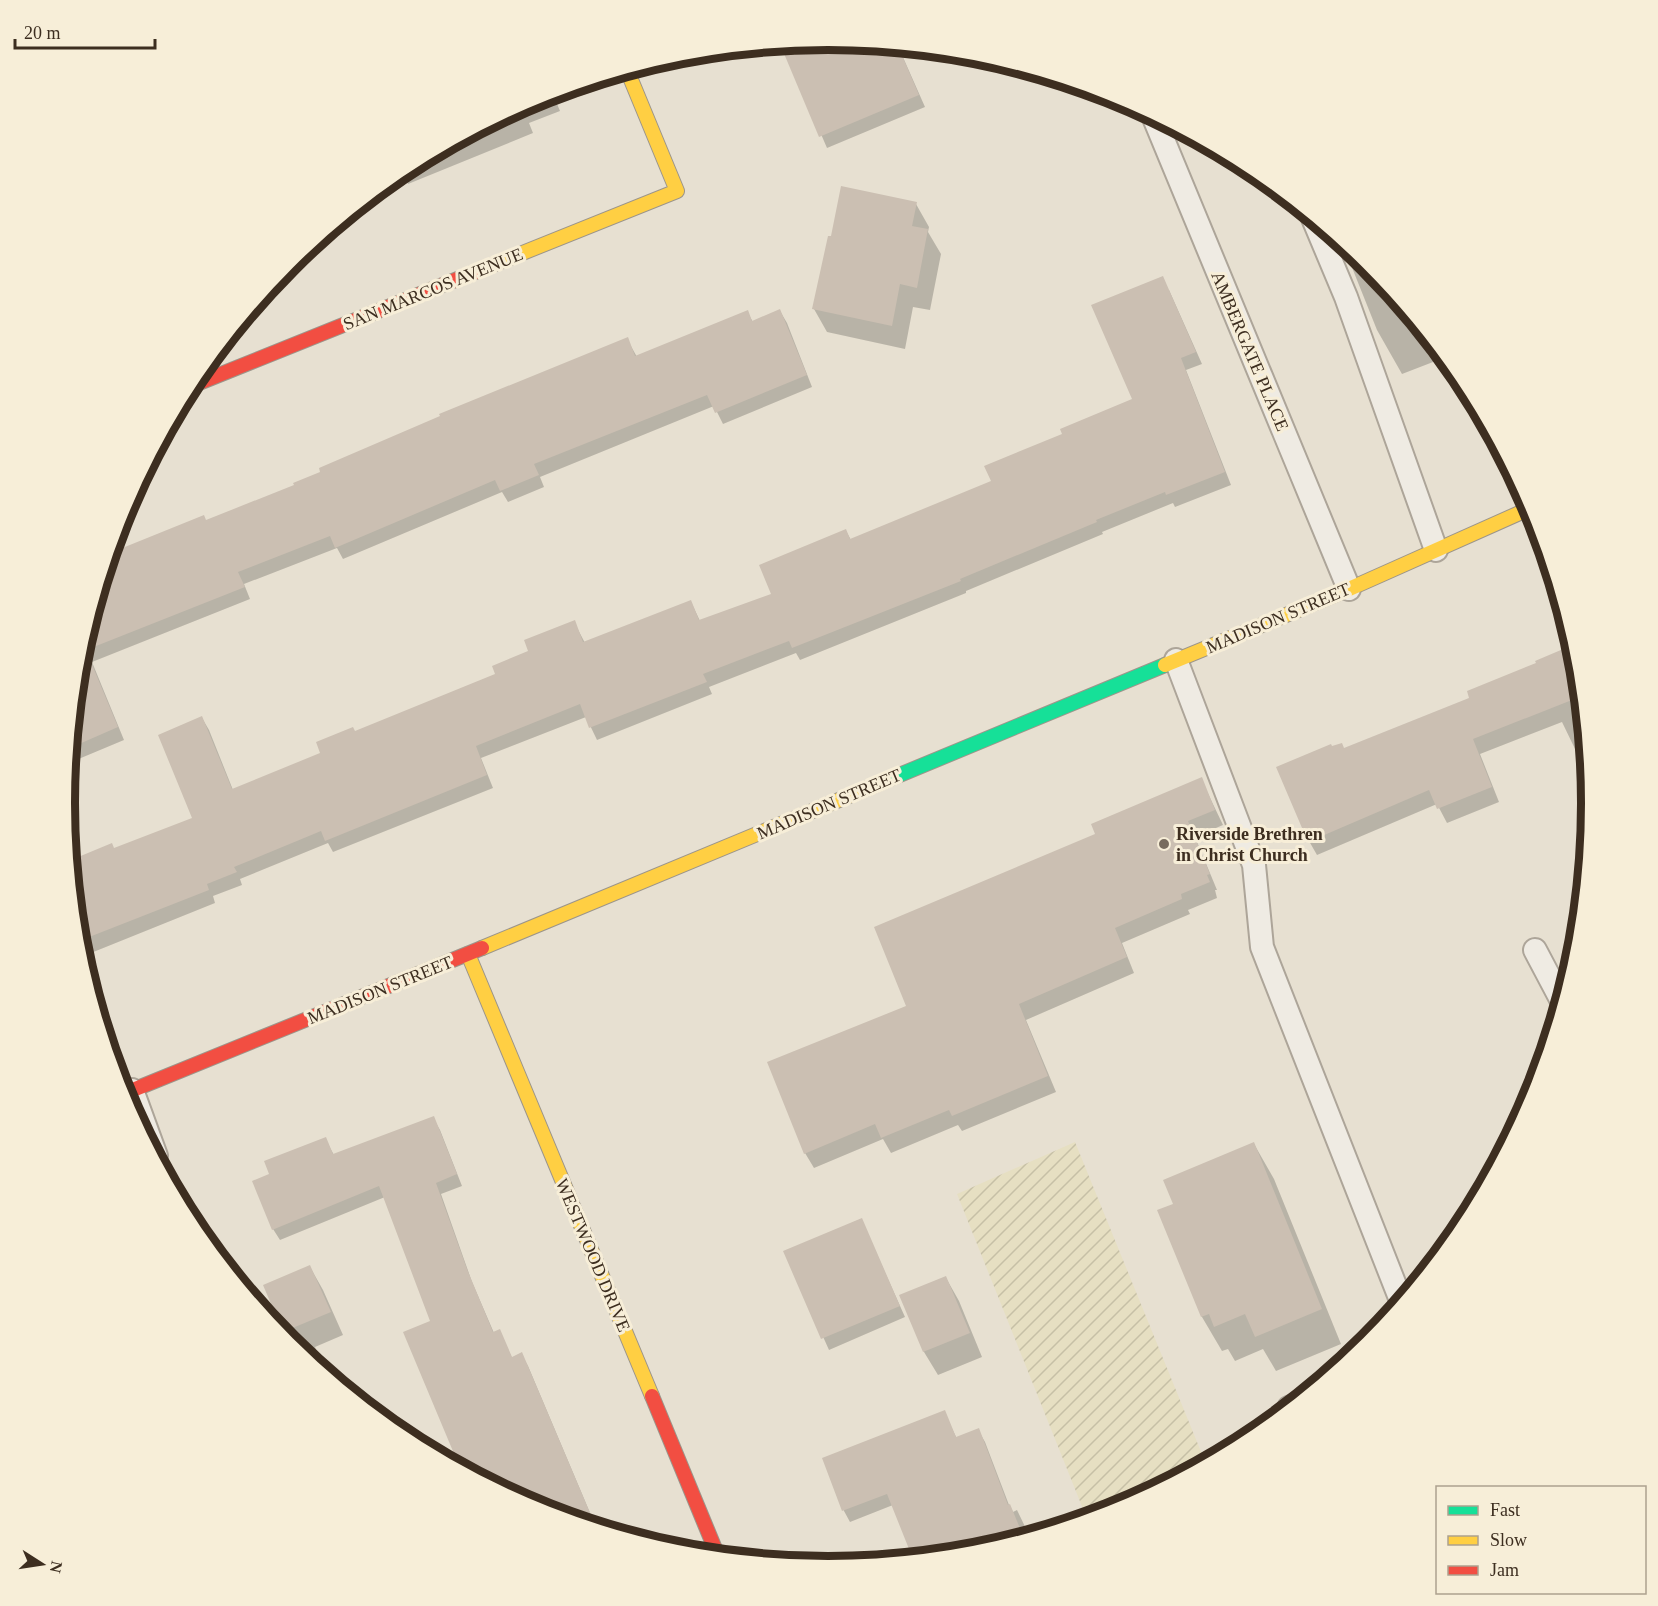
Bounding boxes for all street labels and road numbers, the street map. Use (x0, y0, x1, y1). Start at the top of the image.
street label: SAN MARCOS AVENUE (340, 244, 526, 334)
street label: AMBERGATE PLACE (1207, 268, 1293, 434)
street label: MADISON STREET (1203, 579, 1353, 657)
street label: MADISON STREET (754, 765, 904, 843)
street label: MADISON STREET (305, 952, 455, 1028)
street label: WESTWOOD DRIVE (552, 1175, 634, 1335)

